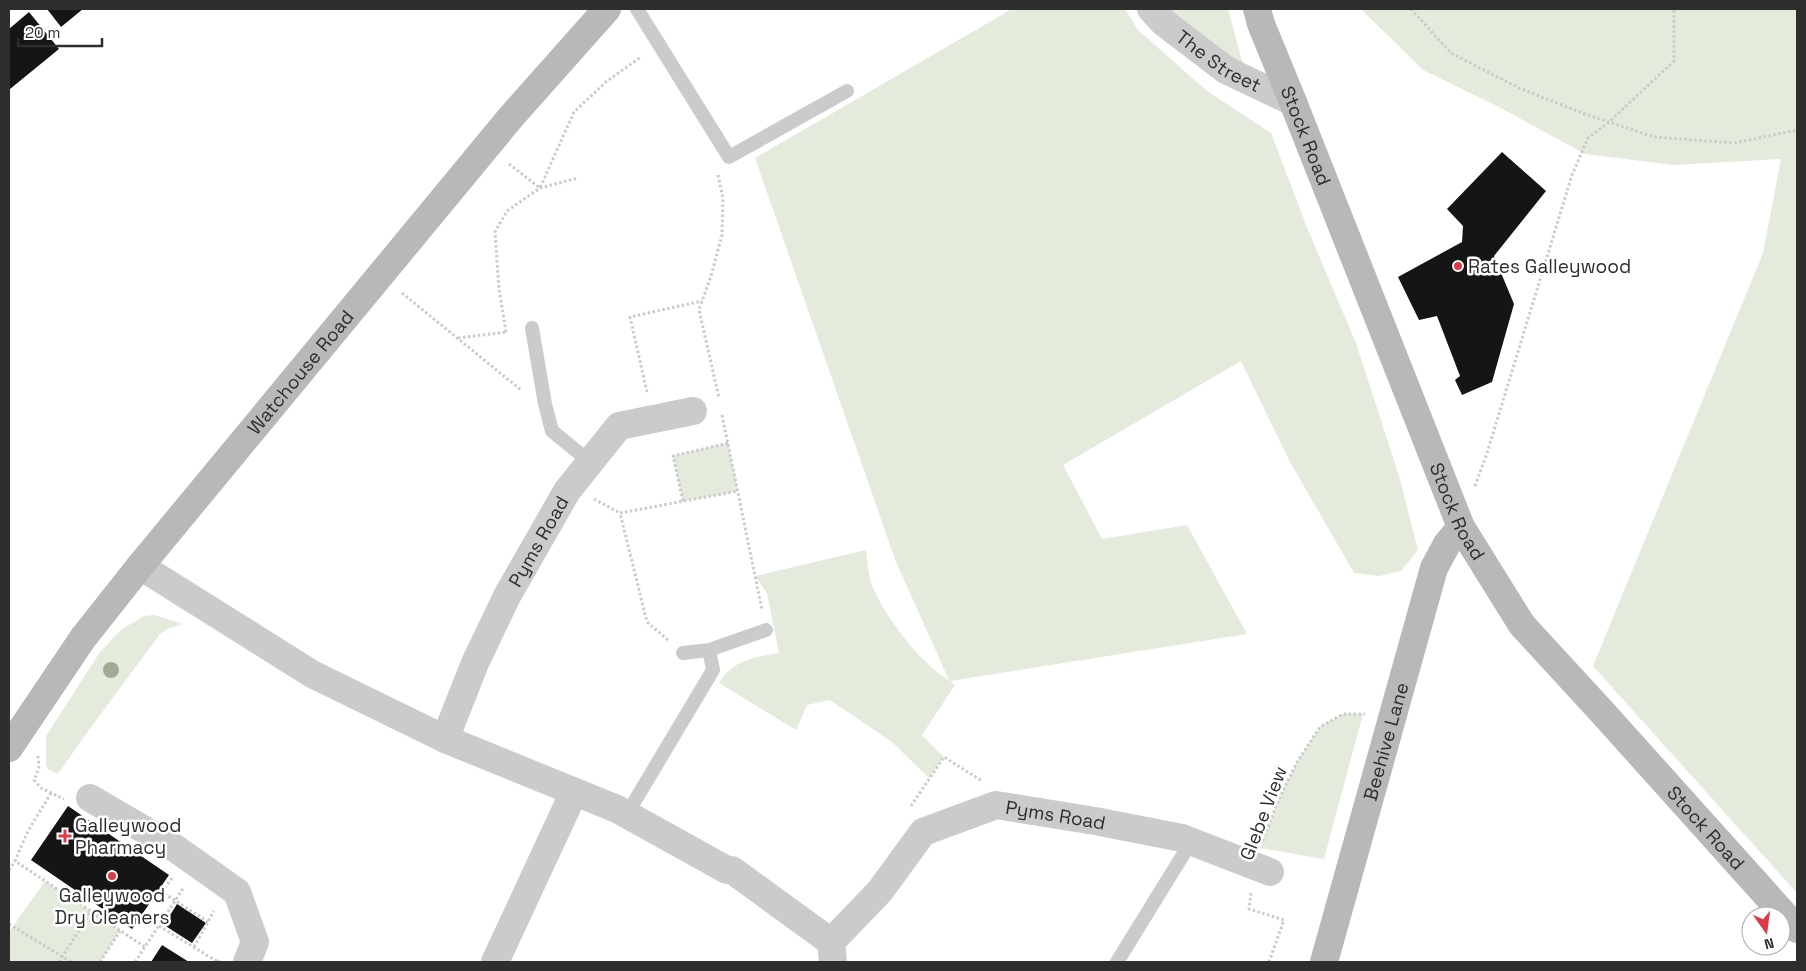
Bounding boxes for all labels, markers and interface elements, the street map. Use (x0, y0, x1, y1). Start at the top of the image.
scale bar (18, 15, 101, 47)
text: 20 m (25, 23, 60, 42)
street label: The Street (1171, 24, 1265, 98)
street label: Stock Road (1275, 82, 1337, 189)
place label: Rates Galleywood (1468, 254, 1631, 279)
marker: Rates Galleywood (1452, 260, 1464, 272)
street label: Watchouse Road (242, 305, 359, 440)
street label: Stock Road (1424, 459, 1491, 565)
street label: Pyms Road (503, 491, 575, 592)
street label: Beehive Lane (1358, 680, 1414, 803)
street label: Glebe View (1234, 762, 1293, 864)
street label: Stock Road (1661, 781, 1750, 875)
street label: Pyms Road (1004, 795, 1108, 836)
place label: Galleywood Pharmacy (75, 813, 181, 860)
marker: Galleywood Pharmacy (59, 830, 71, 842)
marker: Galleywood Dry Cleaners (106, 870, 118, 882)
place label: Galleywood Dry Cleaners (54, 883, 170, 930)
north arrow (1741, 906, 1791, 956)
text: N (1762, 934, 1776, 953)

